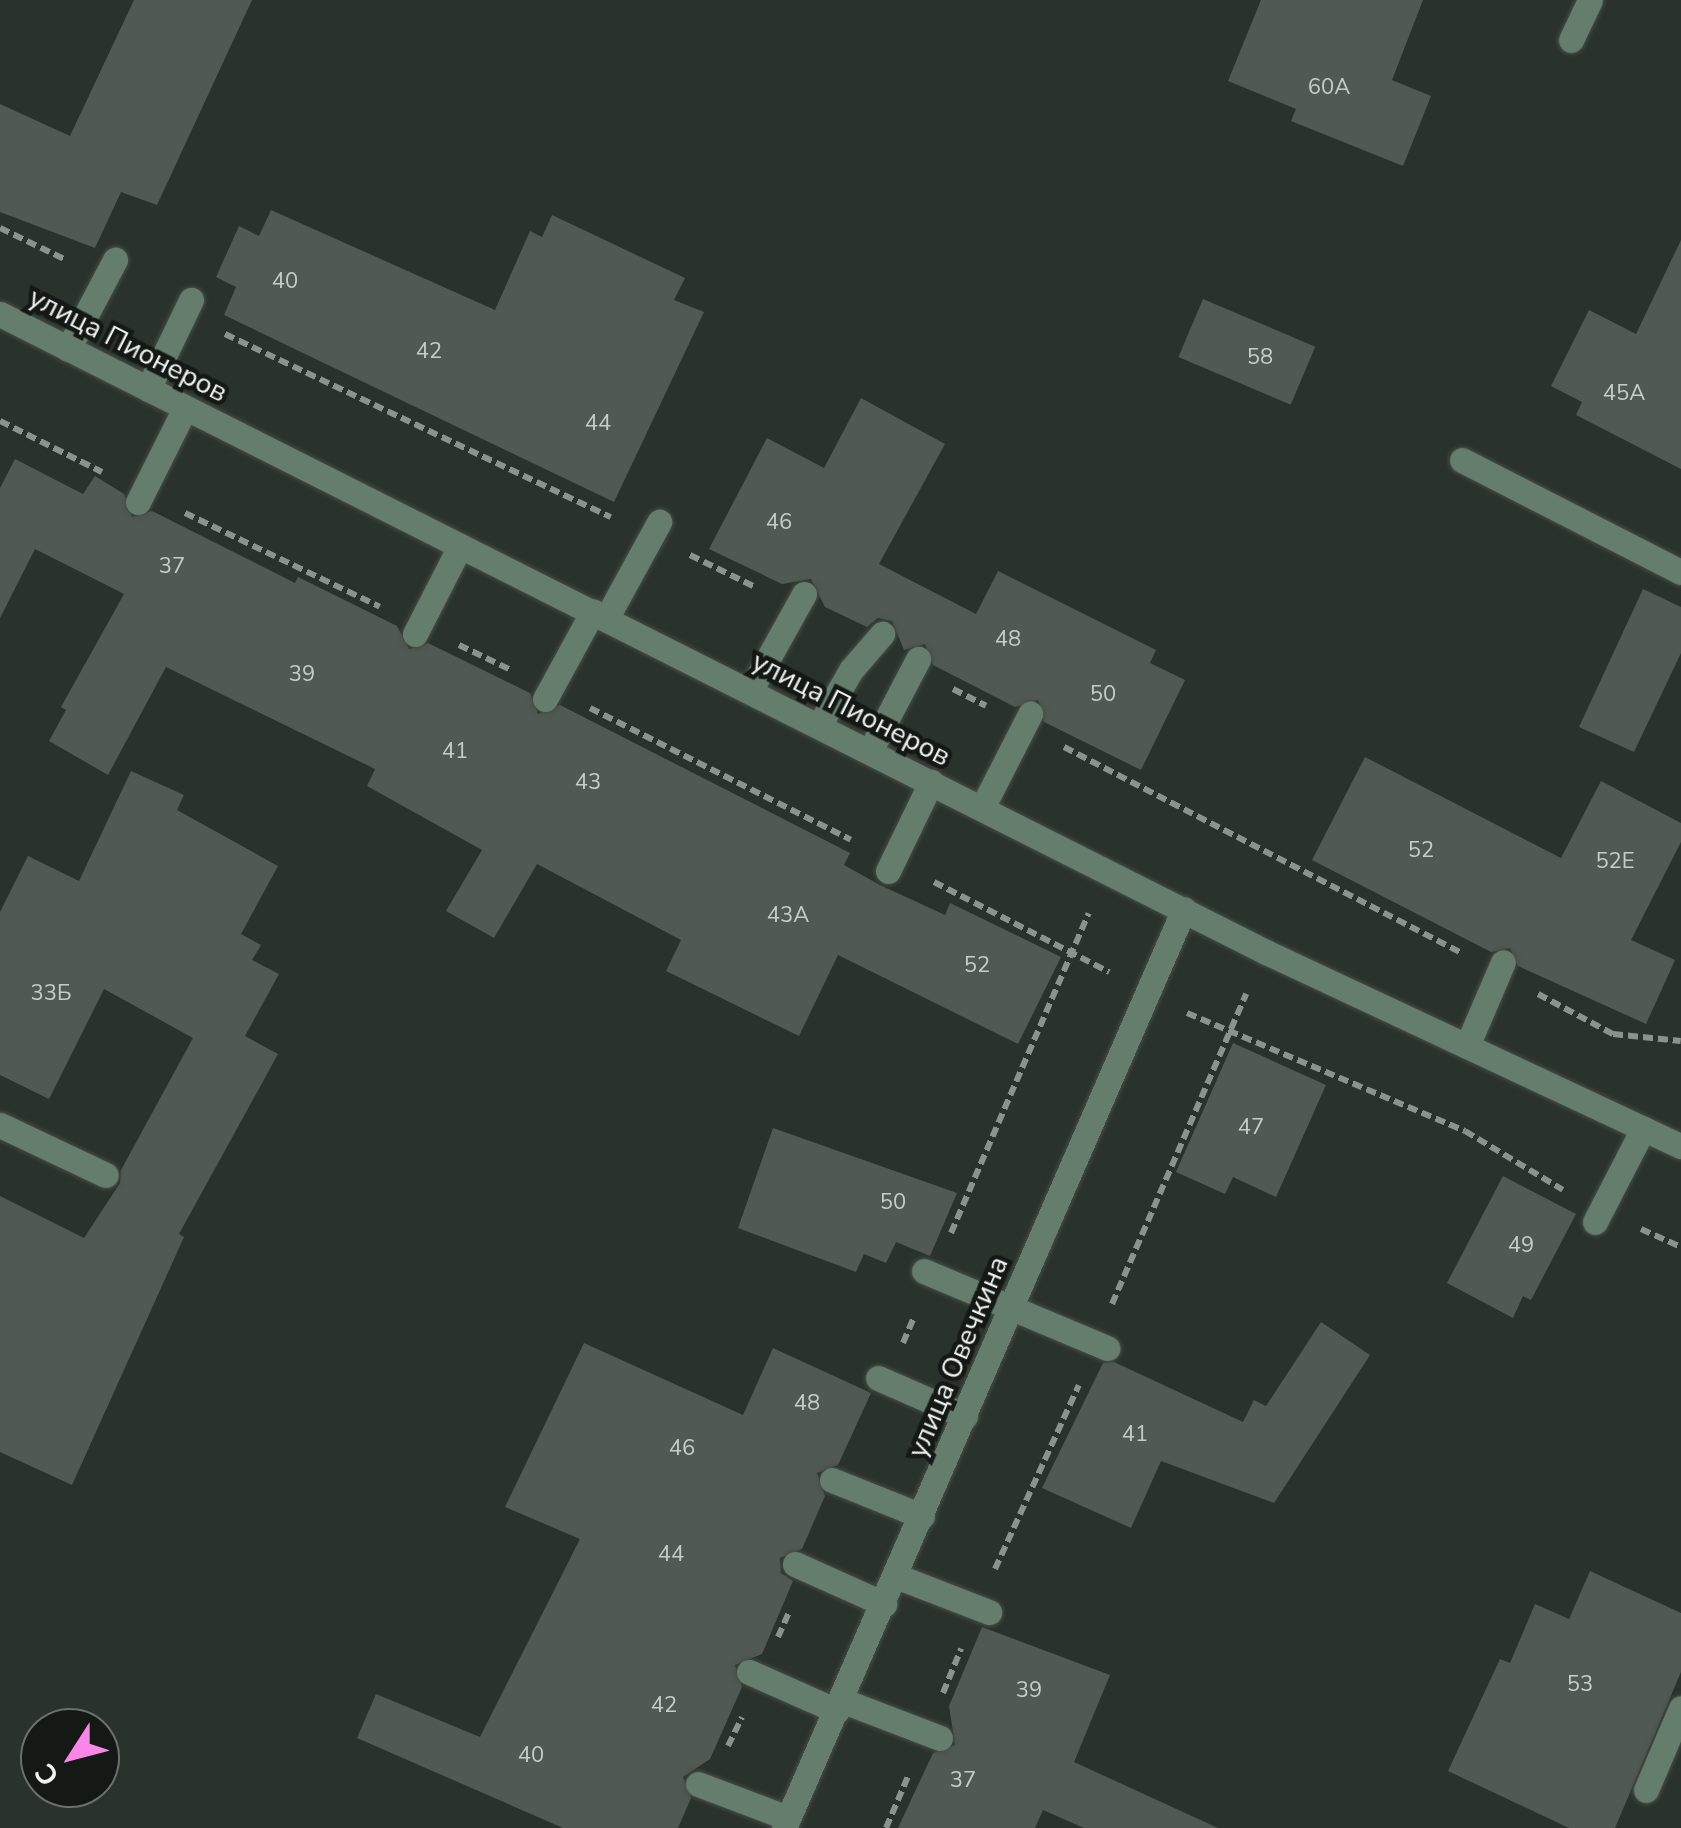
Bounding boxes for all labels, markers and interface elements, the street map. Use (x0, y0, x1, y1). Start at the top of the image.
house number: 60А (1308, 75, 1350, 101)
house number: 40 (272, 269, 298, 295)
street label: улица Пионеров (23, 281, 233, 409)
house number: 42 (416, 339, 442, 365)
house number: 58 (1247, 345, 1273, 371)
house number: 45А (1603, 381, 1645, 407)
house number: 44 (585, 411, 611, 437)
house number: 46 (766, 510, 792, 536)
house number: 37 (159, 554, 185, 580)
house number: 48 (995, 627, 1021, 653)
street label: улица Пионеров (746, 645, 956, 773)
house number: 39 (289, 662, 315, 688)
house number: 50 (1090, 682, 1116, 708)
house number: 41 (442, 739, 468, 765)
house number: 43 (575, 770, 601, 796)
house number: 52 (1408, 838, 1434, 864)
house number: 52Е (1595, 849, 1635, 875)
house number: 43А (767, 903, 809, 929)
house number: 52 (964, 953, 990, 979)
house number: 33Б (31, 981, 71, 1007)
house number: 47 (1238, 1115, 1264, 1141)
house number: 50 (880, 1190, 906, 1216)
house number: 49 (1508, 1233, 1534, 1259)
street label: улица Овечкина (900, 1251, 1016, 1463)
house number: 48 (794, 1391, 820, 1417)
house number: 41 (1122, 1422, 1148, 1448)
house number: 46 (669, 1436, 695, 1462)
house number: 44 (658, 1542, 684, 1568)
house number: 53 (1567, 1672, 1593, 1698)
house number: 39 (1016, 1678, 1042, 1704)
house number: 42 (651, 1693, 677, 1719)
north arrow (20, 1708, 120, 1808)
house number: 40 (518, 1743, 544, 1769)
text: С (26, 1756, 68, 1793)
house number: 37 (950, 1768, 976, 1794)

